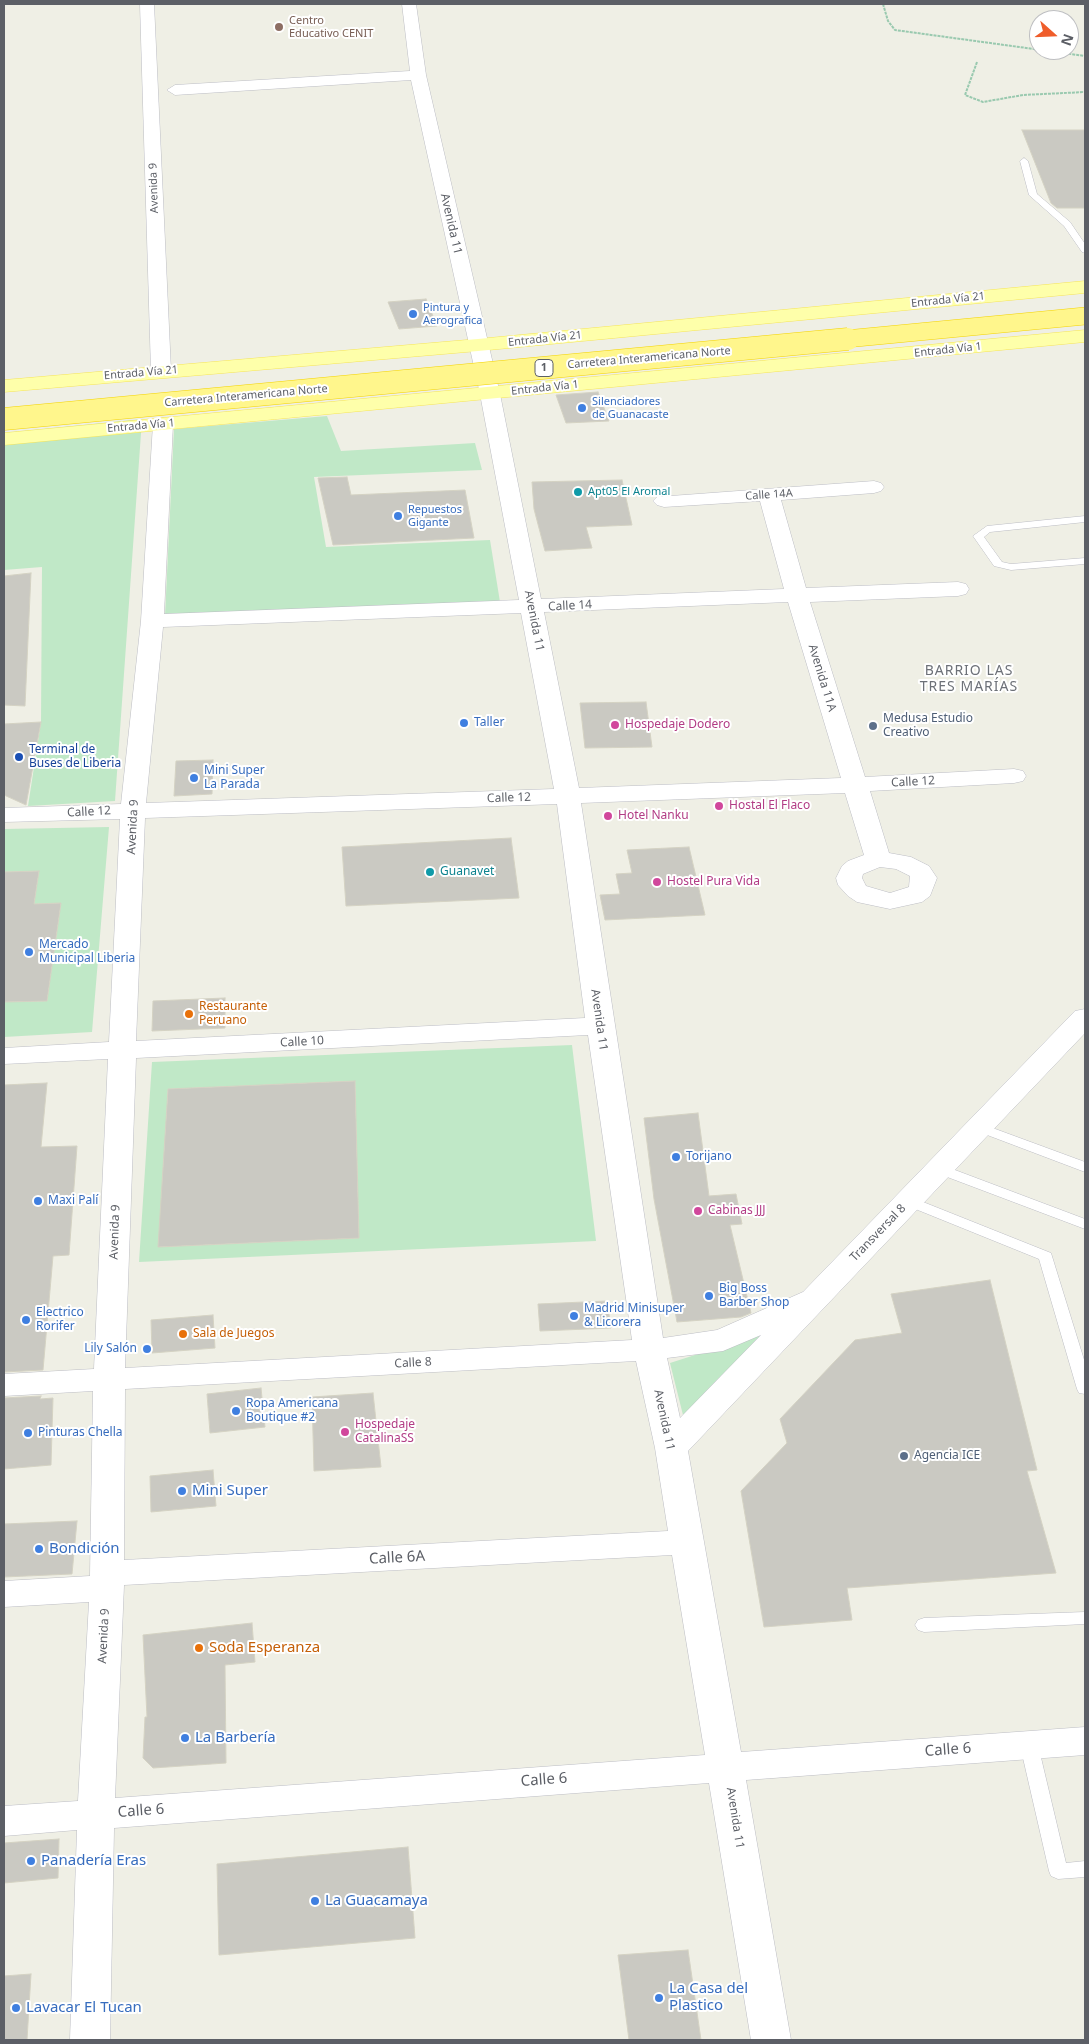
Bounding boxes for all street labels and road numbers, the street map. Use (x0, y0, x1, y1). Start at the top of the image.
street label: Avenida 9 (147, 163, 161, 213)
street label: Avenida 11 (437, 192, 465, 256)
street label: Entrada Vía 21 (910, 290, 986, 310)
street label: Entrada Vía 21 (507, 329, 583, 349)
street label: Entrada Vía 1 (914, 340, 982, 360)
street label: Carretera Interamericana Norte (567, 344, 731, 372)
road number: 1 (535, 359, 553, 376)
street label: Entrada Vía 21 (103, 363, 179, 383)
street label: Entrada Vía 1 (511, 378, 579, 398)
street label: Carretera Interamericana Norte (164, 382, 328, 410)
street label: Entrada Vía 1 (107, 416, 175, 436)
street label: Calle 14A (745, 487, 793, 503)
street label: Avenida 11 (521, 589, 547, 653)
street label: Calle 14 (548, 598, 592, 614)
street label: Avenida 11A (805, 643, 839, 713)
street label: Calle 12 (891, 774, 935, 790)
street label: Calle 12 (487, 790, 531, 806)
street label: Avenida 9 (124, 799, 142, 855)
street label: Calle 12 (67, 804, 111, 820)
street label: Avenida 11 (588, 988, 610, 1052)
street label: Calle 10 (280, 1034, 324, 1050)
street label: Transversal 8 (847, 1201, 909, 1265)
street label: Avenida 9 (107, 1204, 123, 1260)
street label: Calle 8 (394, 1355, 432, 1371)
street label: Avenida 11 (651, 1388, 677, 1452)
street label: Calle 6A (368, 1548, 426, 1568)
street label: Avenida 9 (95, 1608, 113, 1664)
street label: Calle 6 (924, 1739, 972, 1761)
street label: Calle 6 (520, 1769, 568, 1791)
street label: Avenida 11 (723, 1786, 747, 1850)
street label: Calle 6 (117, 1800, 165, 1822)

